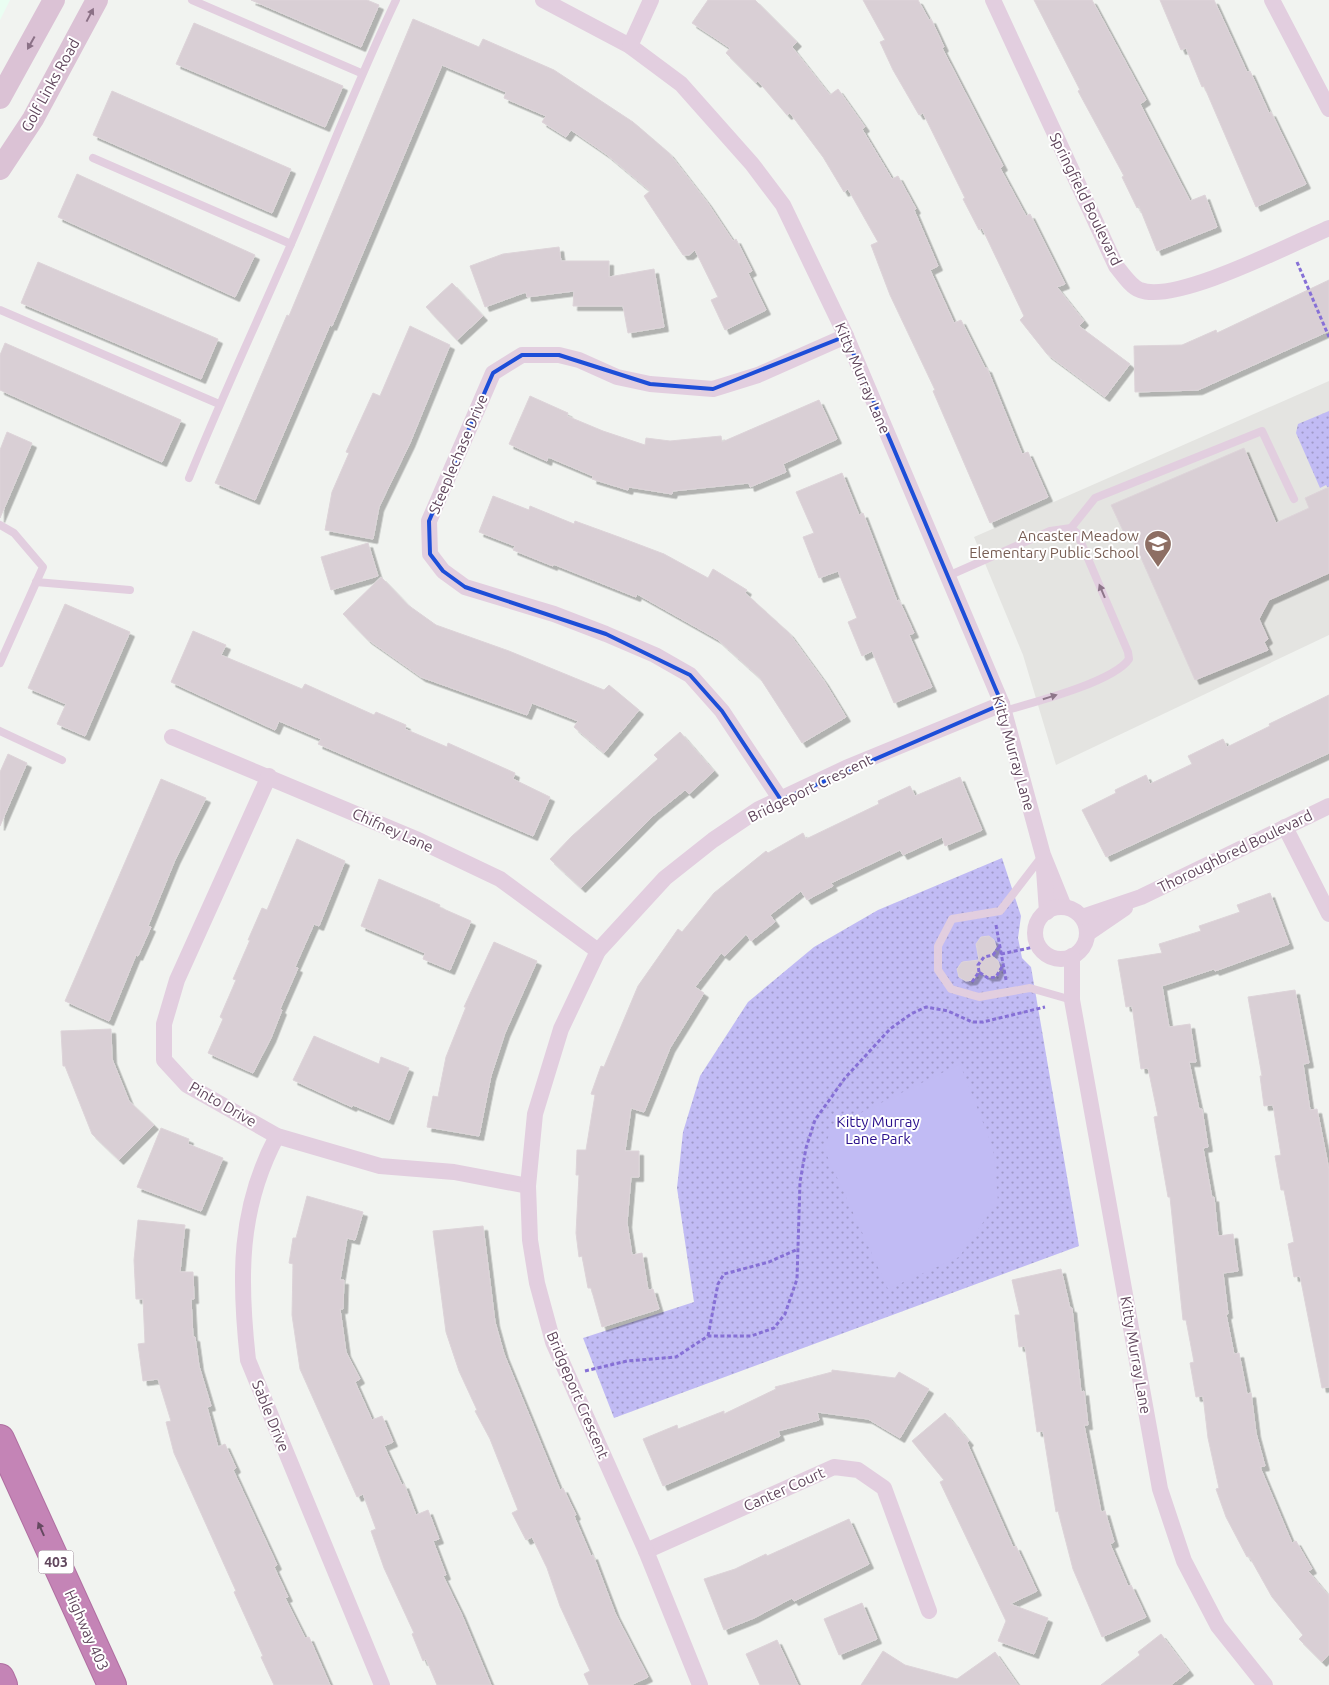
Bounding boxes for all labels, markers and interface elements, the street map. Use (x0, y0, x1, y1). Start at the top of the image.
one-way arrow (85, 8, 94, 21)
one-way arrow (27, 35, 35, 50)
street label: Golf Links Road (17, 36, 83, 134)
street label: Springfield Boulevard (1046, 130, 1126, 268)
street label: Kitty Murray Lane (832, 320, 894, 436)
street label: Steeplechase Drive (425, 392, 491, 516)
place label: Ancaster Meadow Elementary Public School (969, 527, 1139, 561)
school or university icon: Ancaster Meadow Elementary Public School (1143, 529, 1173, 568)
one-way arrow (1097, 584, 1105, 598)
street label: Kitty Murray Lane (989, 693, 1039, 813)
one-way arrow (1043, 693, 1058, 700)
street label: Bridgeport Crescent (745, 750, 875, 826)
street label: Chifney Lane (350, 805, 436, 855)
street label: Thoroughbred Boulevard (1155, 806, 1315, 896)
street label: Pinto Drive (186, 1078, 260, 1130)
park label: Kitty Murray Lane Park (836, 1113, 920, 1147)
street label: Kitty Murray Lane (1117, 1295, 1155, 1415)
street label: Bridgeport Crescent (544, 1329, 613, 1461)
street label: Sable Drive (249, 1378, 293, 1454)
street label: Canter Court (741, 1464, 827, 1514)
one-way arrow (36, 1522, 44, 1536)
road number: 403 (38, 1550, 74, 1574)
street label: Highway 403 (62, 1587, 112, 1673)

